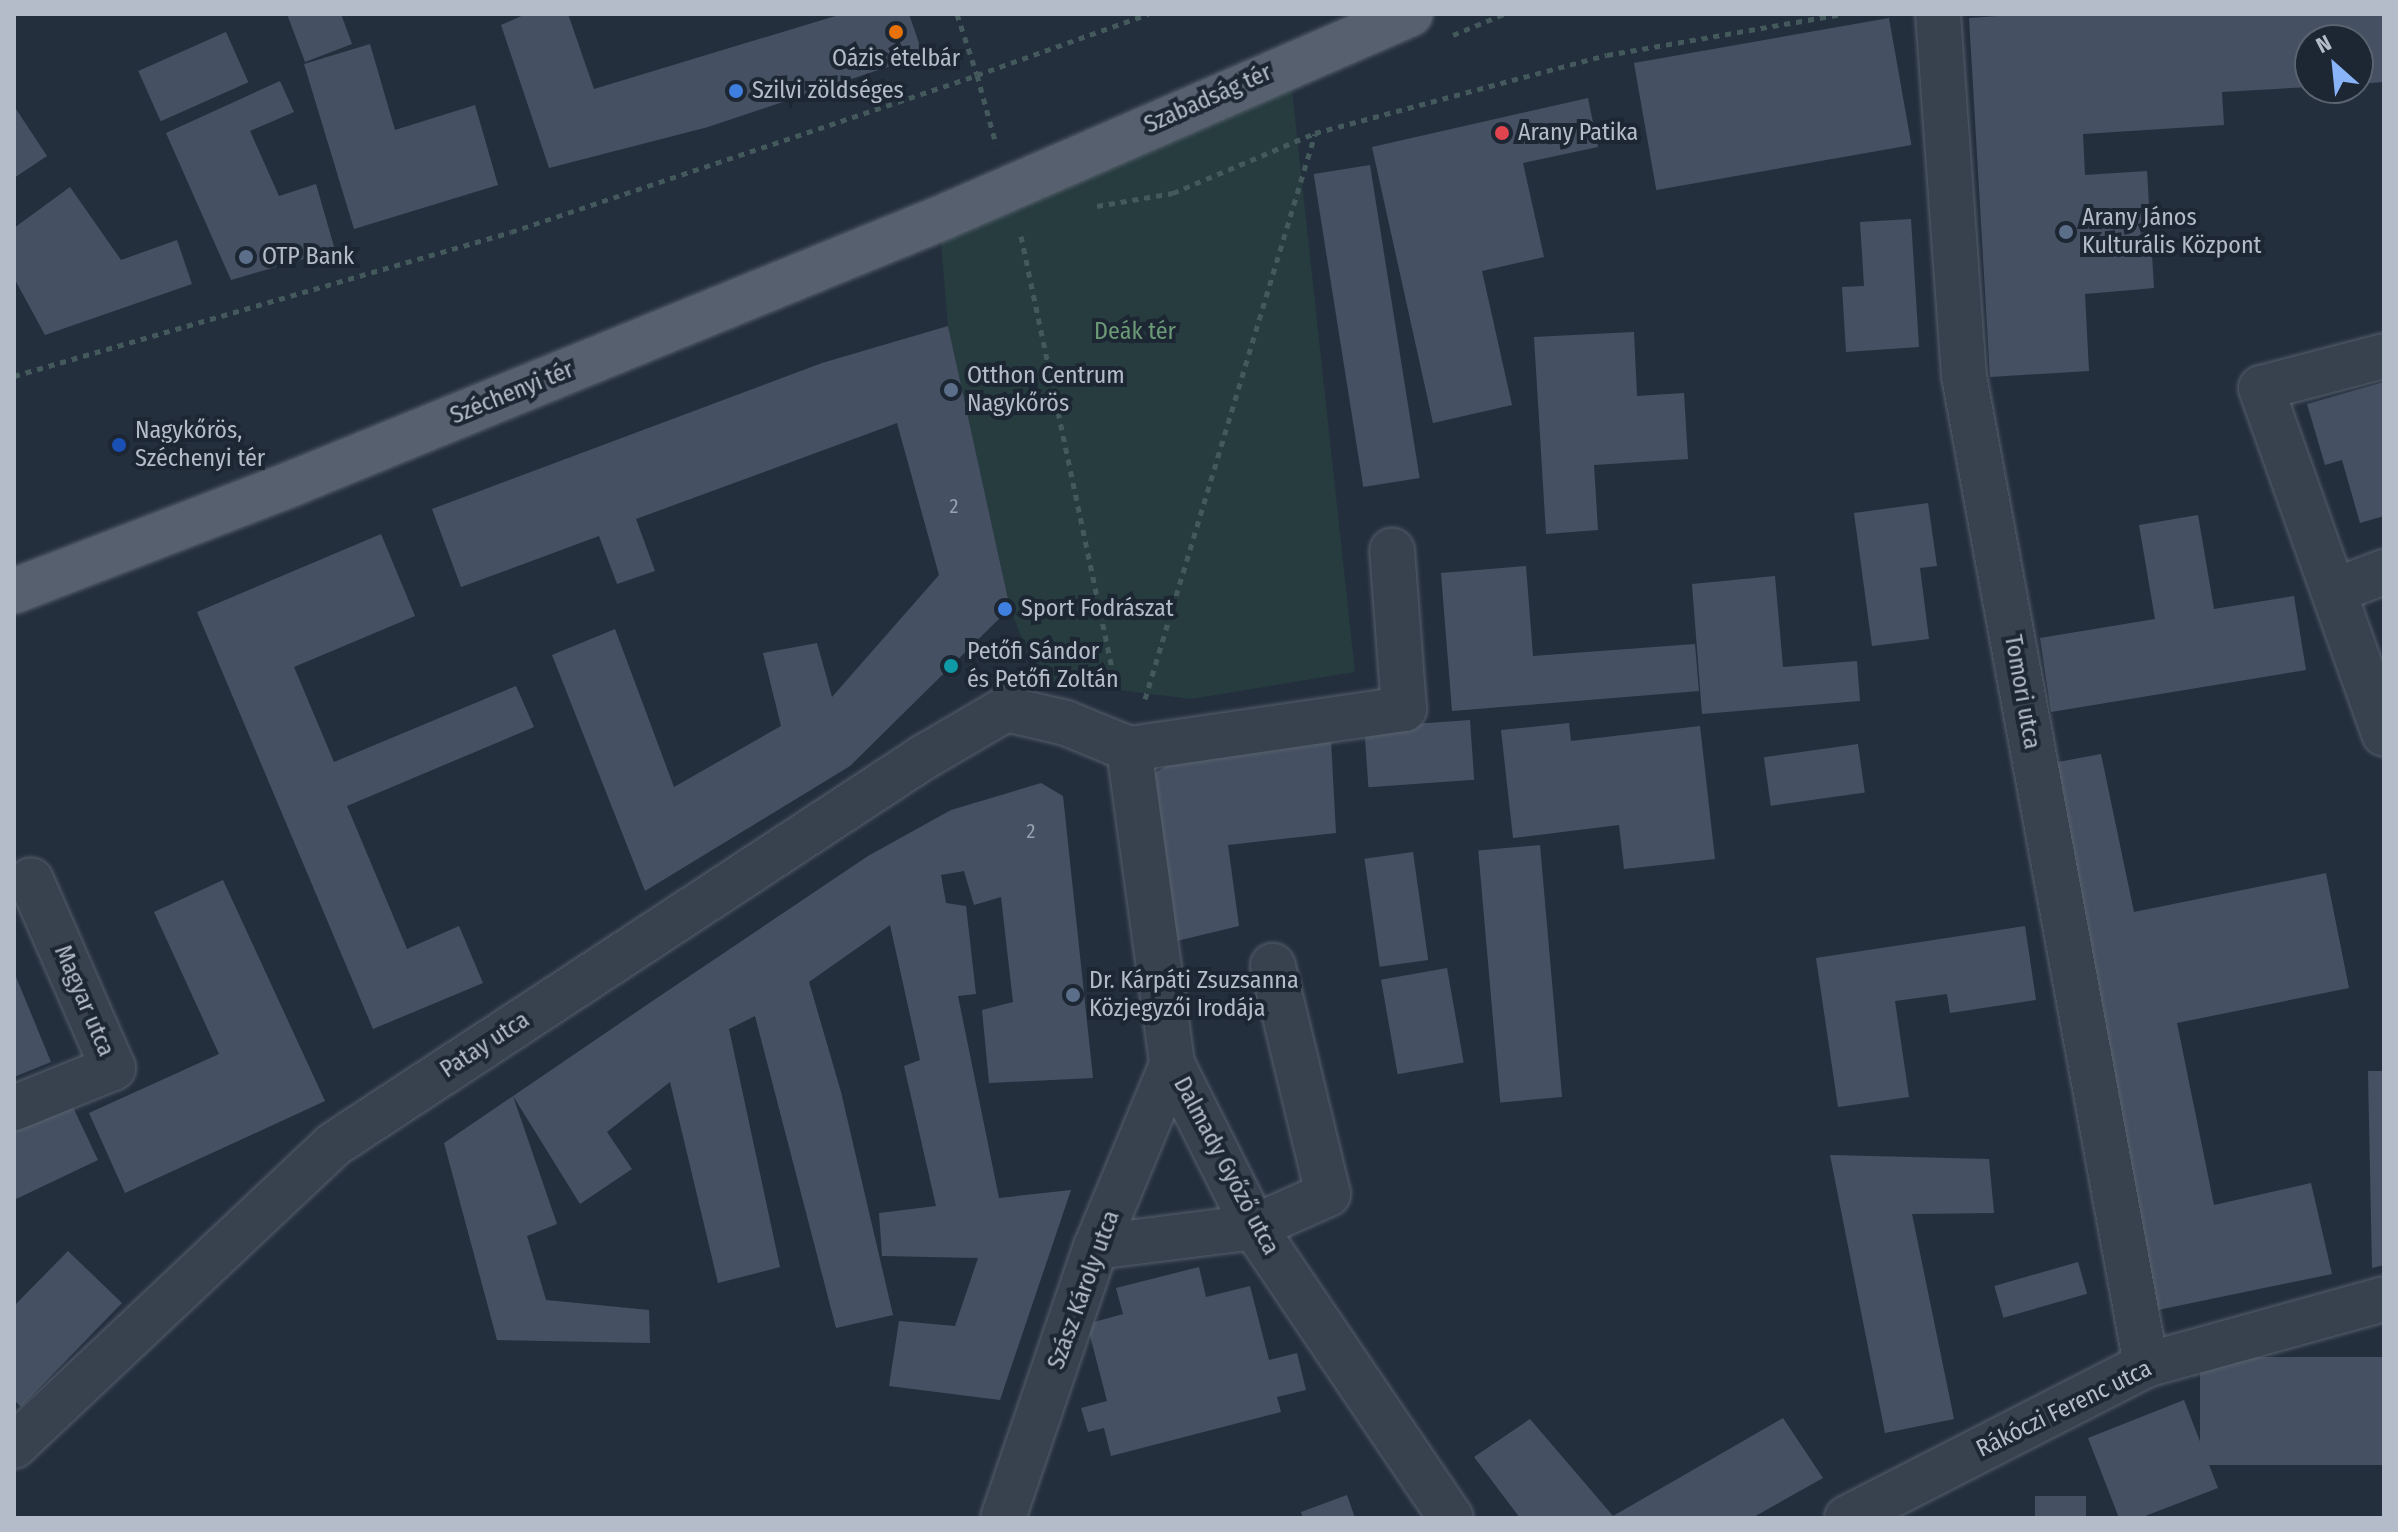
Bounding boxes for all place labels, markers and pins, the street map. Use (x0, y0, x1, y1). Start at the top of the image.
marker: Oázis ételbár (887, 23, 905, 41)
place label: Oázis ételbár (832, 45, 960, 73)
place label: Szilvi zöldséges (752, 77, 904, 105)
marker: Szilvi zöldséges (727, 82, 745, 100)
place label: Arany Patika (1518, 119, 1638, 147)
marker: Arany Patika (1493, 124, 1511, 142)
place label: Arany János Kulturális Központ (2082, 204, 2261, 260)
marker: Arany János Kulturális Központ (2057, 223, 2075, 241)
place label: OTP Bank (262, 243, 354, 271)
marker: OTP Bank (237, 248, 255, 266)
place label: Otthon Centrum Nagykőrös (967, 362, 1125, 418)
marker: Otthon Centrum Nagykőrös (942, 381, 960, 399)
place label: Nagykőrös, Széchenyi tér (135, 417, 265, 473)
marker: Nagykőrös, Széchenyi tér (110, 436, 128, 454)
place label: Sport Fodrászat (1021, 595, 1174, 623)
marker: Sport Fodrászat (996, 600, 1014, 618)
place label: Petőfi Sándor és Petőfi Zoltán (967, 638, 1119, 694)
marker: Petőfi Sándor és Petőfi Zoltán (942, 657, 960, 675)
place label: Dr. Kárpáti Zsuzsanna Közjegyzői Irodája (1089, 967, 1299, 1023)
marker: Dr. Kárpáti Zsuzsanna Közjegyzői Irodája (1064, 986, 1082, 1004)

